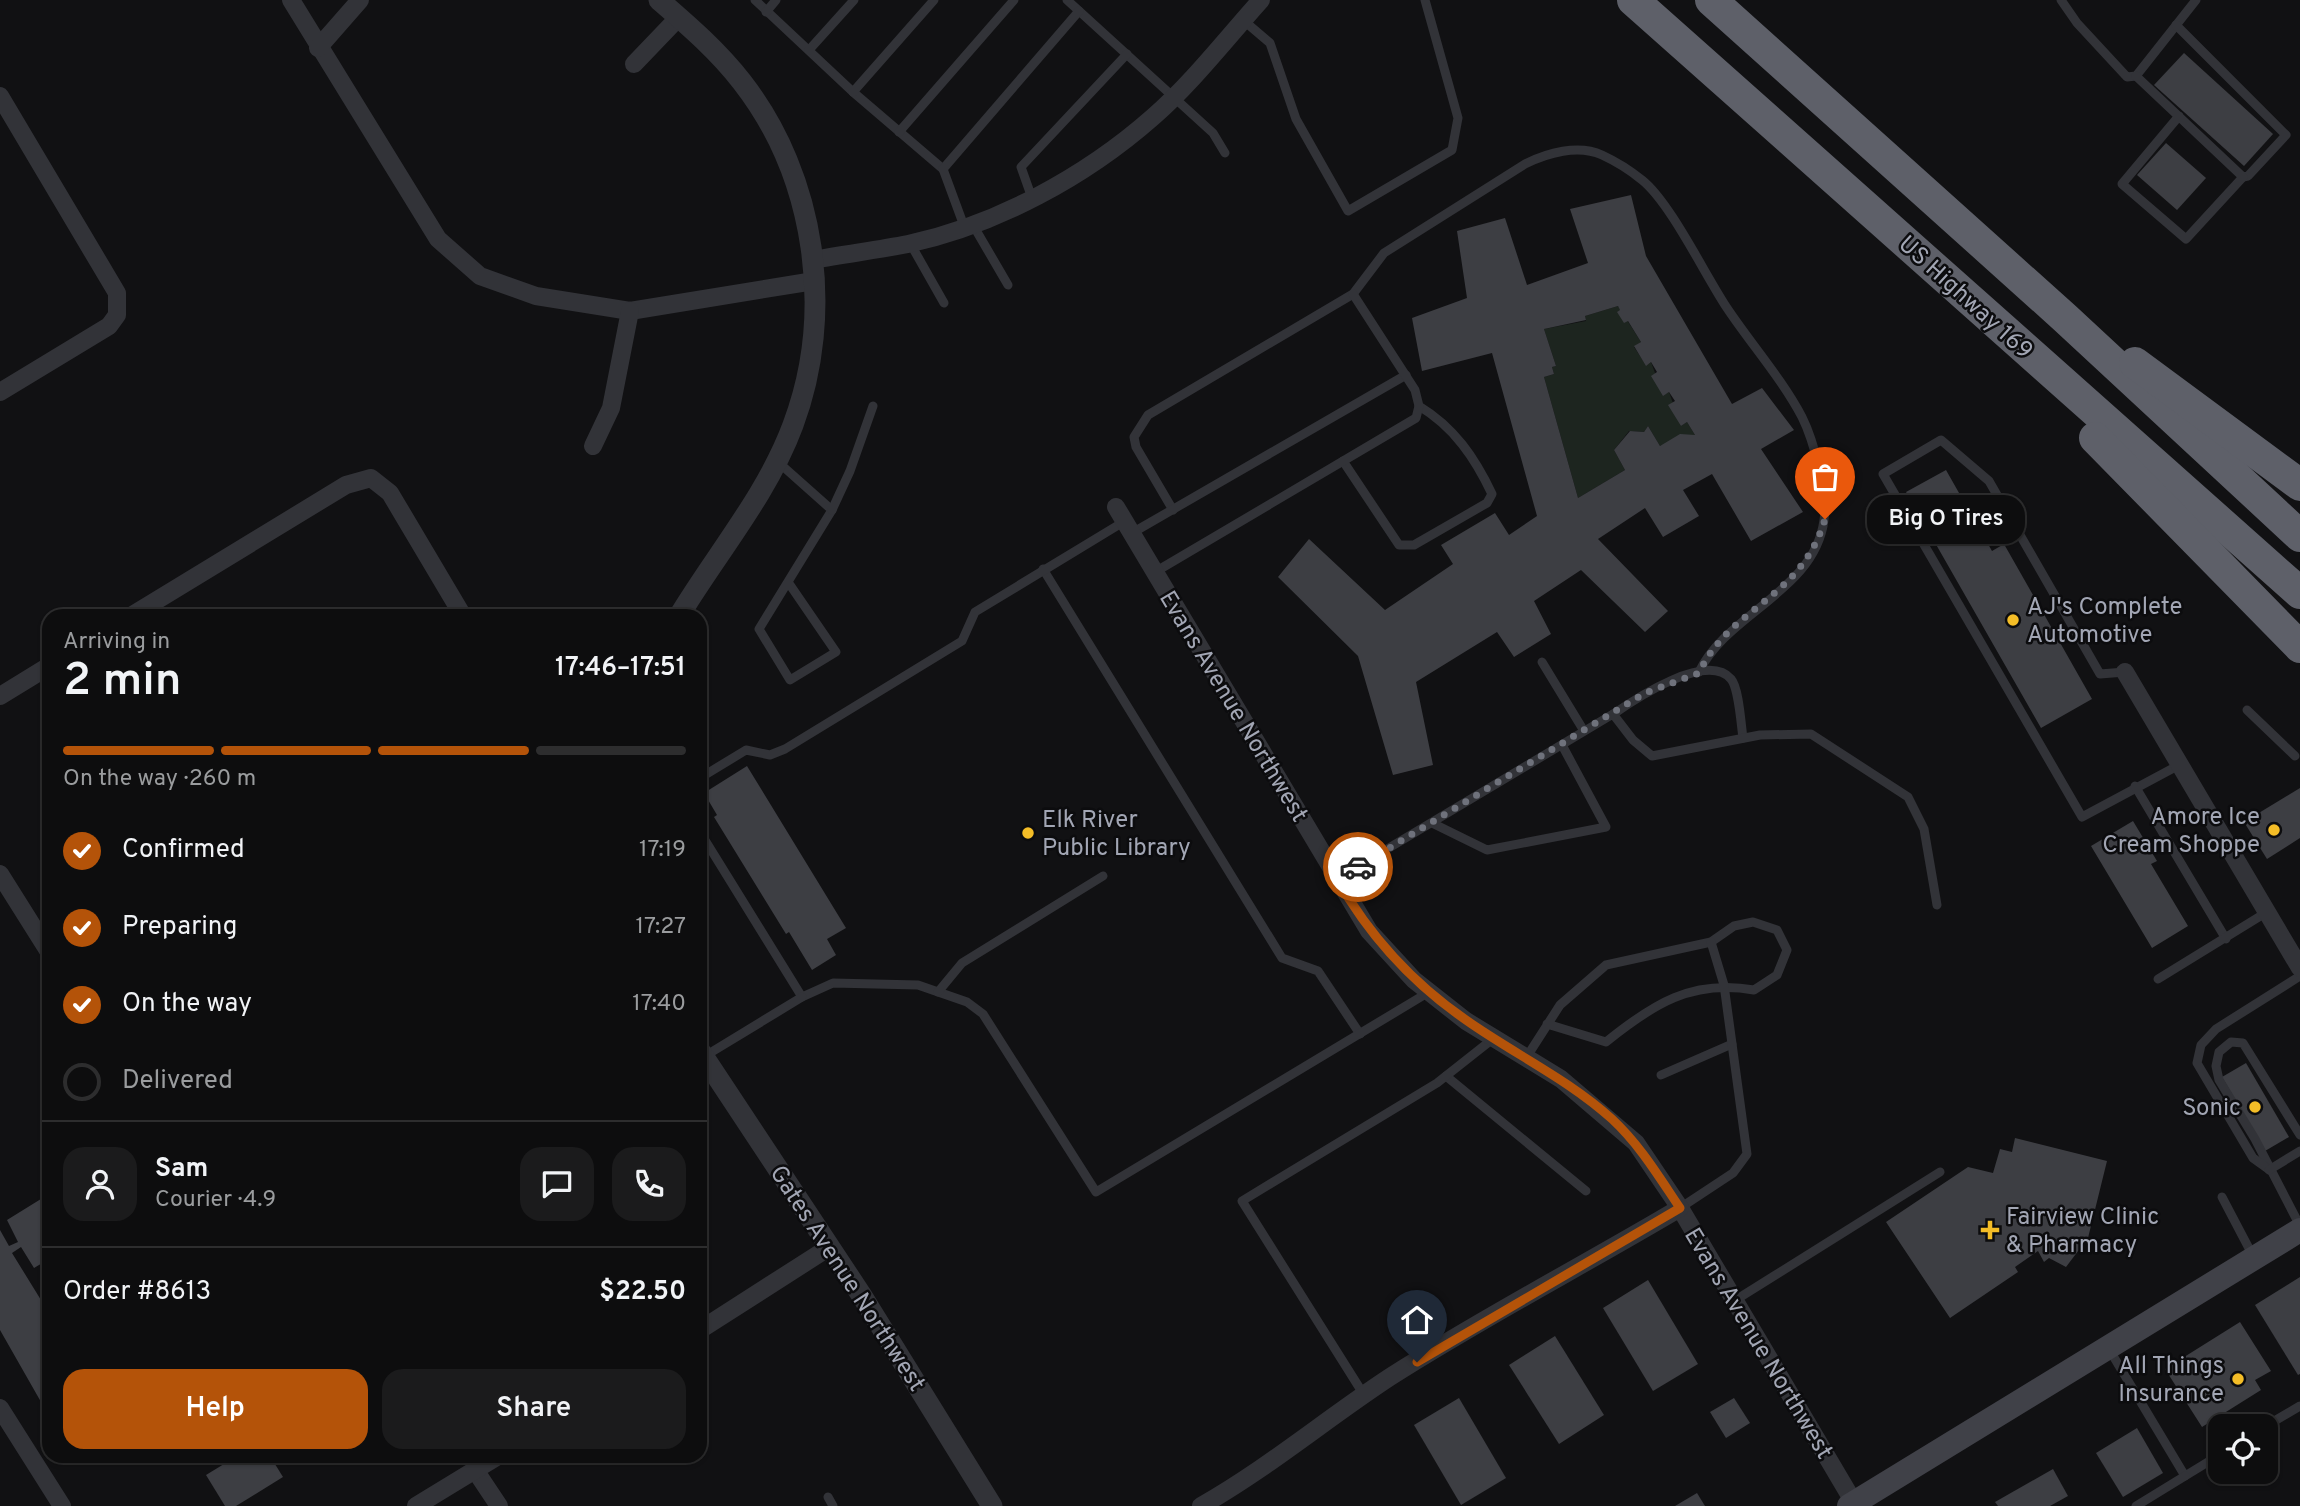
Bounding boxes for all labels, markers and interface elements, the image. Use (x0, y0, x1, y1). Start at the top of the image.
street label: US Highway 169 (1891, 230, 2038, 367)
pin (1795, 447, 1855, 519)
icon: bag (1806, 458, 1844, 496)
callout: Big O Tires (1867, 494, 2024, 544)
text: Big O Tires (1888, 505, 2004, 534)
street label: Evans Avenue Northwest (1151, 586, 1313, 828)
place label: AJ's Complete Automotive (2027, 593, 2182, 651)
marker: AJ's Complete Automotive (2005, 612, 2021, 628)
text: Arriving in (63, 628, 170, 657)
text: 17:46–17:51 (555, 652, 686, 685)
text: 2 min (63, 653, 182, 712)
text: On the way · 260 m (63, 765, 256, 794)
place label: Amore Ice Cream Shoppe (2102, 803, 2260, 861)
place label: Elk River Public Library (1042, 806, 1191, 864)
marker: Amore Ice Cream Shoppe (2266, 822, 2282, 838)
marker: Elk River Public Library (1020, 825, 1036, 841)
icon: check (63, 832, 101, 870)
courier (1323, 832, 1393, 902)
text: Confirmed (122, 834, 245, 867)
text: 17:19 (639, 836, 686, 865)
icon: car (1339, 848, 1377, 886)
icon: check (63, 909, 101, 947)
text: Preparing (122, 911, 237, 944)
text: 17:27 (635, 913, 686, 942)
icon: check (63, 986, 101, 1024)
text: On the way (122, 988, 252, 1021)
text: 17:40 (632, 990, 686, 1019)
text: Delivered (122, 1065, 233, 1098)
place label: Sonic (2182, 1094, 2241, 1124)
marker: Sonic (2247, 1099, 2263, 1115)
button: person (63, 1147, 137, 1221)
button: chat (520, 1147, 594, 1221)
button: phone (612, 1147, 686, 1221)
text: Sam (155, 1153, 208, 1186)
street label: Gates Avenue Northwest (762, 1160, 931, 1398)
text: Courier · 4.9 (155, 1186, 276, 1215)
place label: Fairview Clinic & Pharmacy (2006, 1203, 2159, 1261)
marker: Fairview Clinic & Pharmacy (1980, 1220, 2000, 1240)
street label: Evans Avenue Northwest (1676, 1223, 1838, 1465)
text: Order #8613 (63, 1276, 211, 1309)
text: $22.50 (599, 1276, 686, 1309)
pin (1387, 1290, 1447, 1362)
icon: home (1398, 1301, 1436, 1339)
place label: All Things Insurance (2118, 1352, 2224, 1410)
button: Help (63, 1369, 368, 1449)
button: Share (382, 1369, 686, 1449)
marker: All Things Insurance (2230, 1371, 2246, 1387)
map controls (2208, 1414, 2278, 1484)
button: locate (2208, 1414, 2278, 1484)

